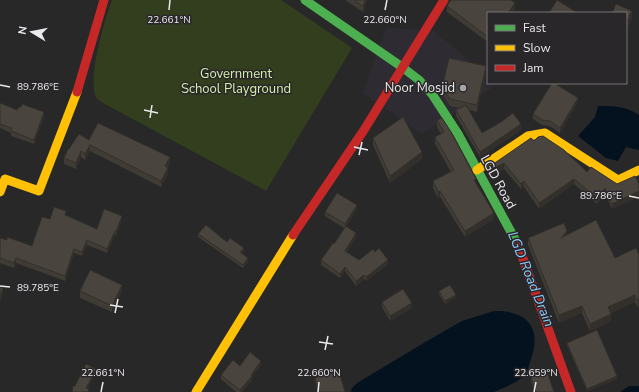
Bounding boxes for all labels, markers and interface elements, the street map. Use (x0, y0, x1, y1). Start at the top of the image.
north arrow (12, 12, 52, 52)
legend (487, 12, 627, 84)
text: 22.661°N (147, 13, 191, 27)
text: 22.660°N (363, 13, 407, 27)
text: Fast (523, 20, 546, 36)
text: N (15, 25, 31, 36)
text: Slow (523, 40, 551, 56)
text: Jam (522, 60, 544, 76)
park label: Government School Playground (181, 65, 291, 98)
place label: Noor Mosjid (385, 79, 455, 97)
text: 89.786°E (17, 80, 59, 94)
marker: Noor Mosjid (458, 83, 468, 93)
street label: LGD Road (476, 152, 520, 212)
text: 89.786°E (580, 189, 622, 203)
water label: LGD Road Drain (503, 228, 559, 330)
text: 89.785°E (17, 281, 59, 295)
text: 22.661°N (81, 366, 125, 380)
text: 22.660°N (297, 366, 341, 380)
text: 22.659°N (514, 366, 558, 380)

